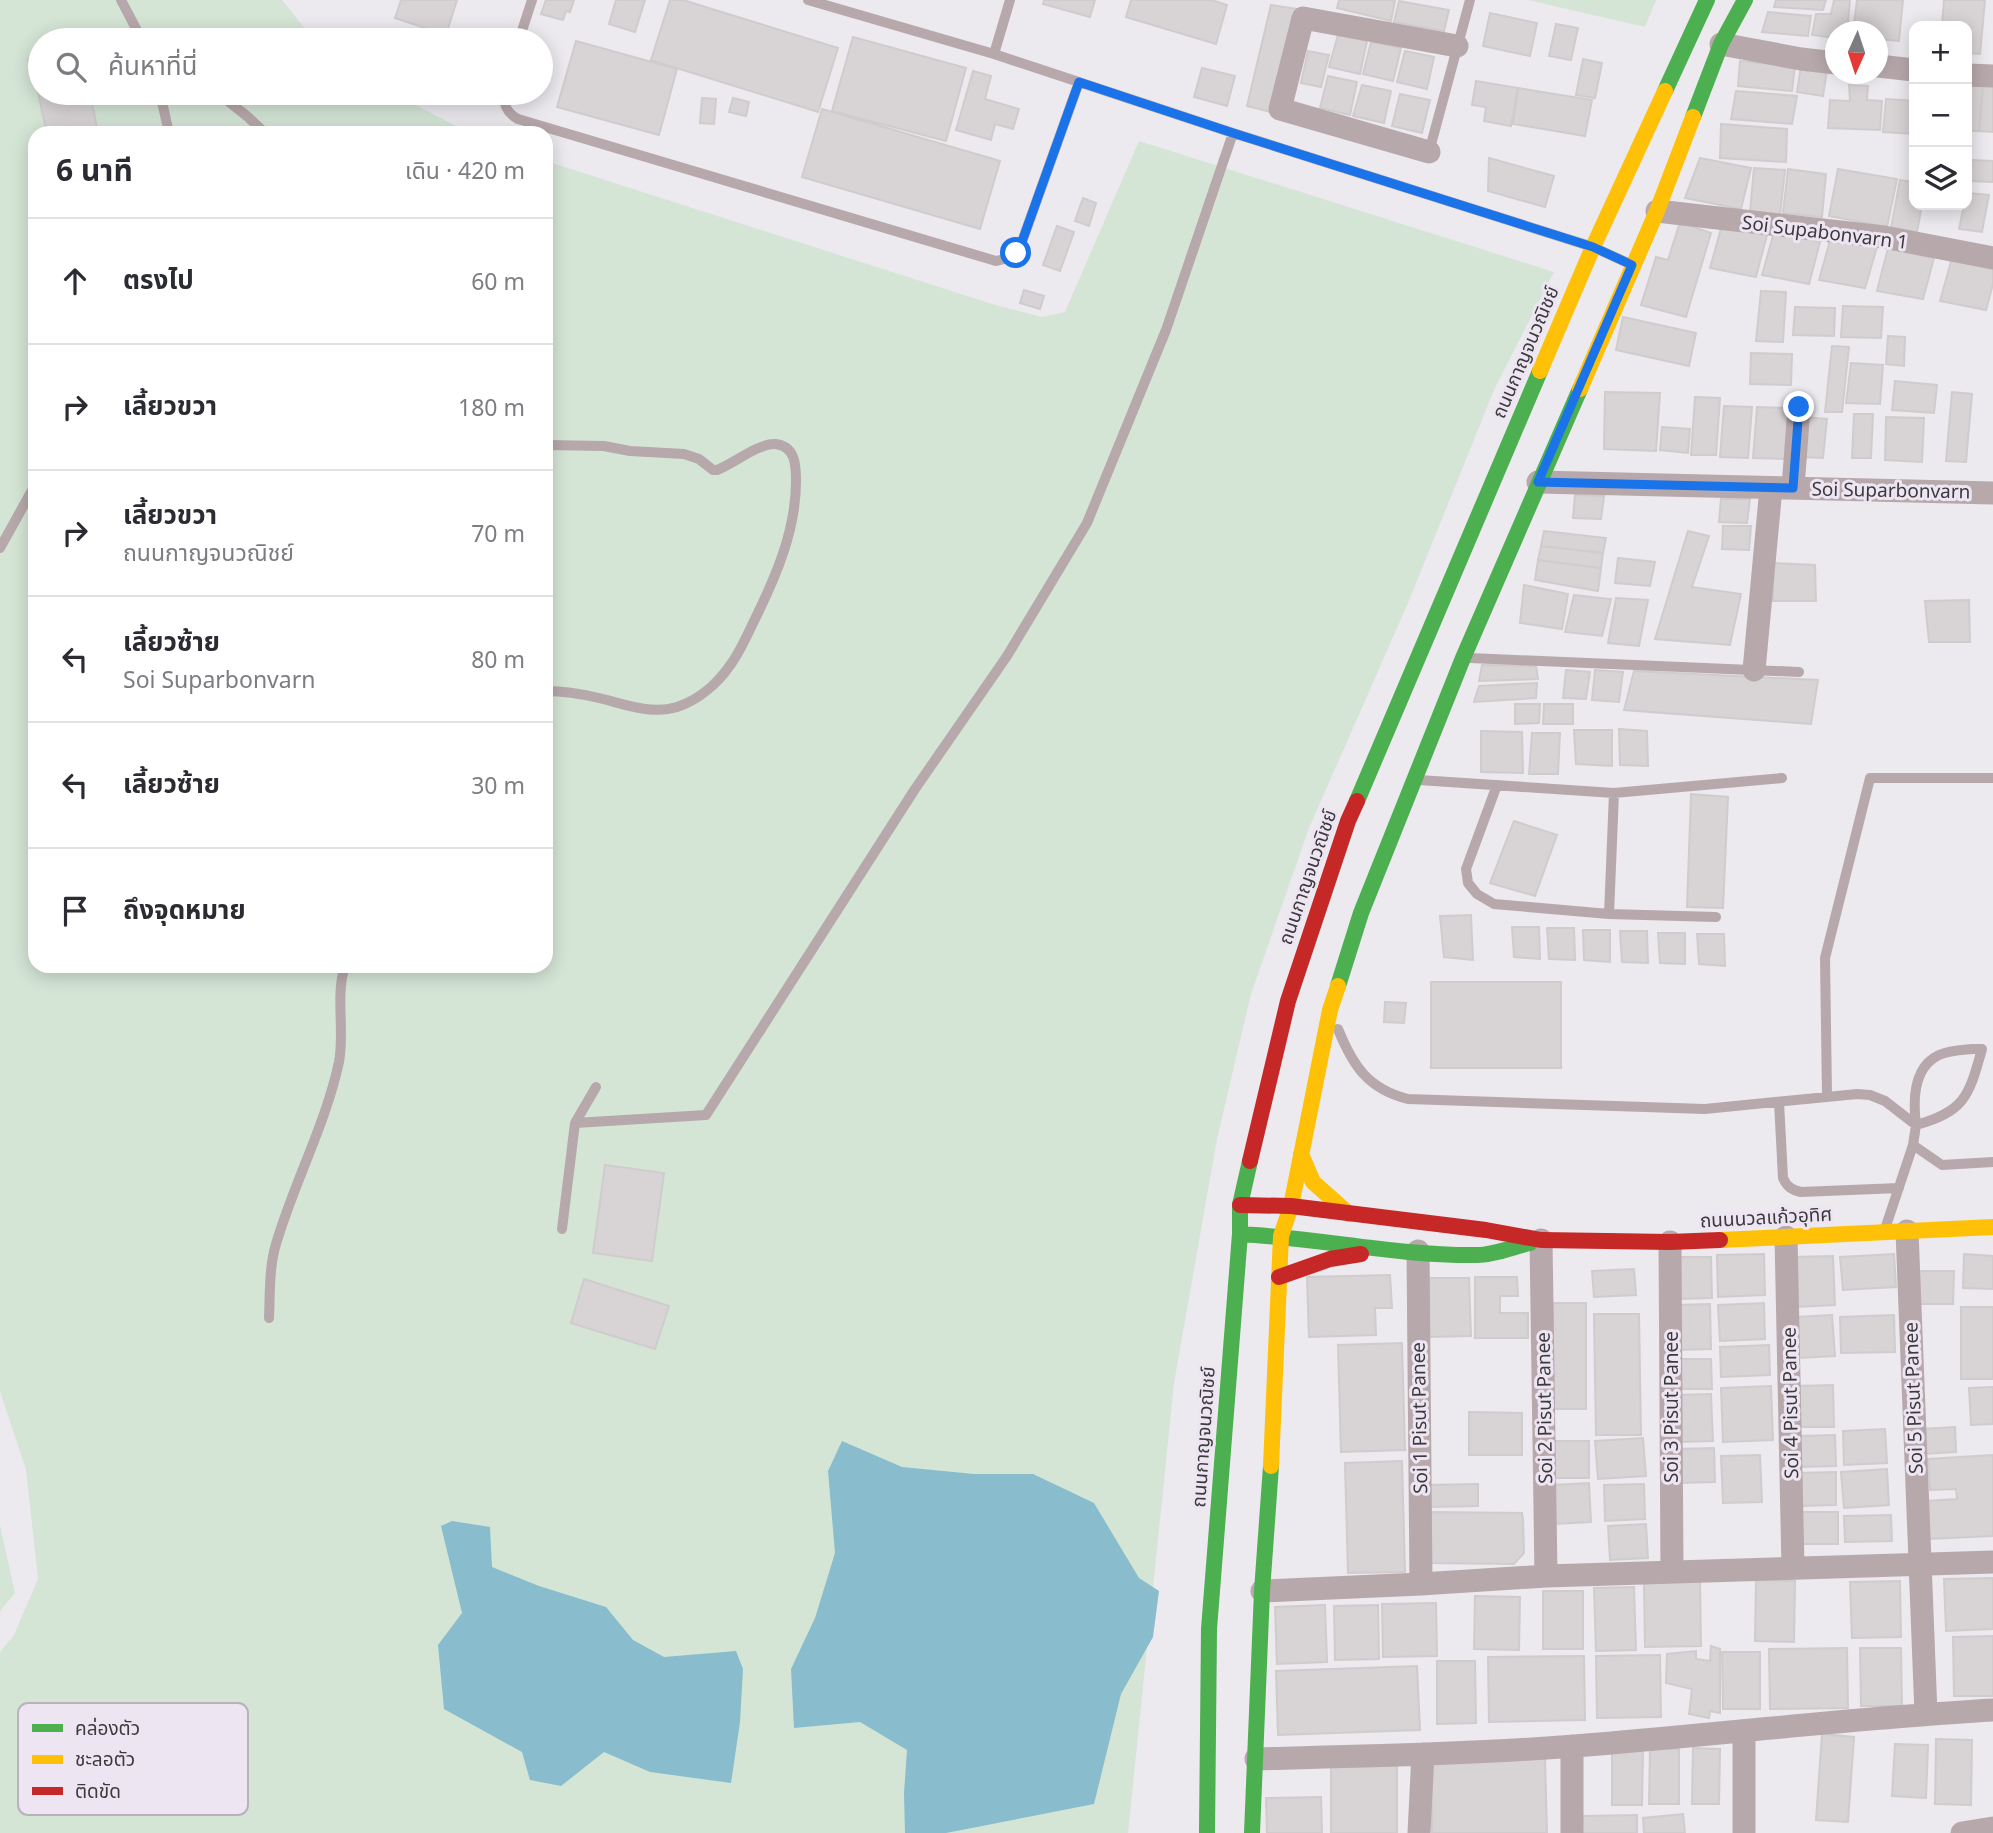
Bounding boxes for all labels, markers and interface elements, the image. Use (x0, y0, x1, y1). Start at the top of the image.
north arrow (1825, 21, 1888, 84)
map controls (1909, 21, 1972, 210)
button: + (1909, 21, 1972, 84)
search box (28, 28, 553, 105)
text: ค้นหาที่นี่ (108, 47, 198, 83)
icon: search (52, 48, 90, 86)
button: − (1909, 84, 1972, 147)
button: layers (1909, 147, 1972, 210)
text: 6 นาที (56, 149, 133, 190)
text: เดิน · 420 m (405, 154, 525, 186)
street label: Soi Supabonvarn 1 (1741, 209, 1909, 255)
route start (1000, 237, 1031, 268)
text: ตรงไป (123, 261, 194, 297)
icon: ahead (56, 262, 94, 300)
text: 60 m (471, 265, 525, 297)
street label: ถนนกาญจนวณิชย์ (1485, 282, 1565, 422)
text: เลี้ยวขวา (123, 387, 217, 423)
icon: right (56, 388, 94, 426)
text: 180 m (458, 391, 525, 423)
route end (1783, 391, 1814, 422)
street label: Soi Suparbonvarn (1811, 476, 1971, 504)
text: เลี้ยวขวา (123, 496, 217, 532)
icon: right (56, 514, 94, 552)
text: 70 m (471, 517, 525, 549)
text: ถนนกาญจนวณิชย์ (123, 536, 294, 568)
text: เลี้ยวซ้าย (123, 623, 220, 659)
icon: left (56, 640, 94, 678)
text: 80 m (471, 643, 525, 675)
text: Soi Suparbonvarn (123, 663, 315, 695)
text: เลี้ยวซ้าย (123, 765, 220, 801)
icon: left (56, 766, 94, 804)
text: 30 m (471, 769, 525, 801)
street label: ถนนกาญจนวณิชย์ (1272, 806, 1342, 948)
text: ถึงจุดหมาย (123, 891, 246, 927)
icon: arrive (56, 892, 94, 930)
street label: ถนนนวลแก้วอุทิศ (1699, 1201, 1833, 1233)
street label: Soi 5 Pisut Panee (1897, 1322, 1929, 1474)
street label: Soi 4 Pisut Panee (1776, 1327, 1804, 1479)
street label: Soi 3 Pisut Panee (1658, 1331, 1684, 1483)
street label: Soi 2 Pisut Panee (1530, 1332, 1558, 1484)
street label: Soi 1 Pisut Panee (1405, 1342, 1433, 1494)
street label: ถนนกาญจนวณิชย์ (1185, 1366, 1221, 1508)
legend (18, 1703, 248, 1815)
text: คล่องตัว (75, 1715, 140, 1741)
text: ชะลอตัว (75, 1746, 135, 1772)
text: ติดขัด (75, 1778, 121, 1804)

